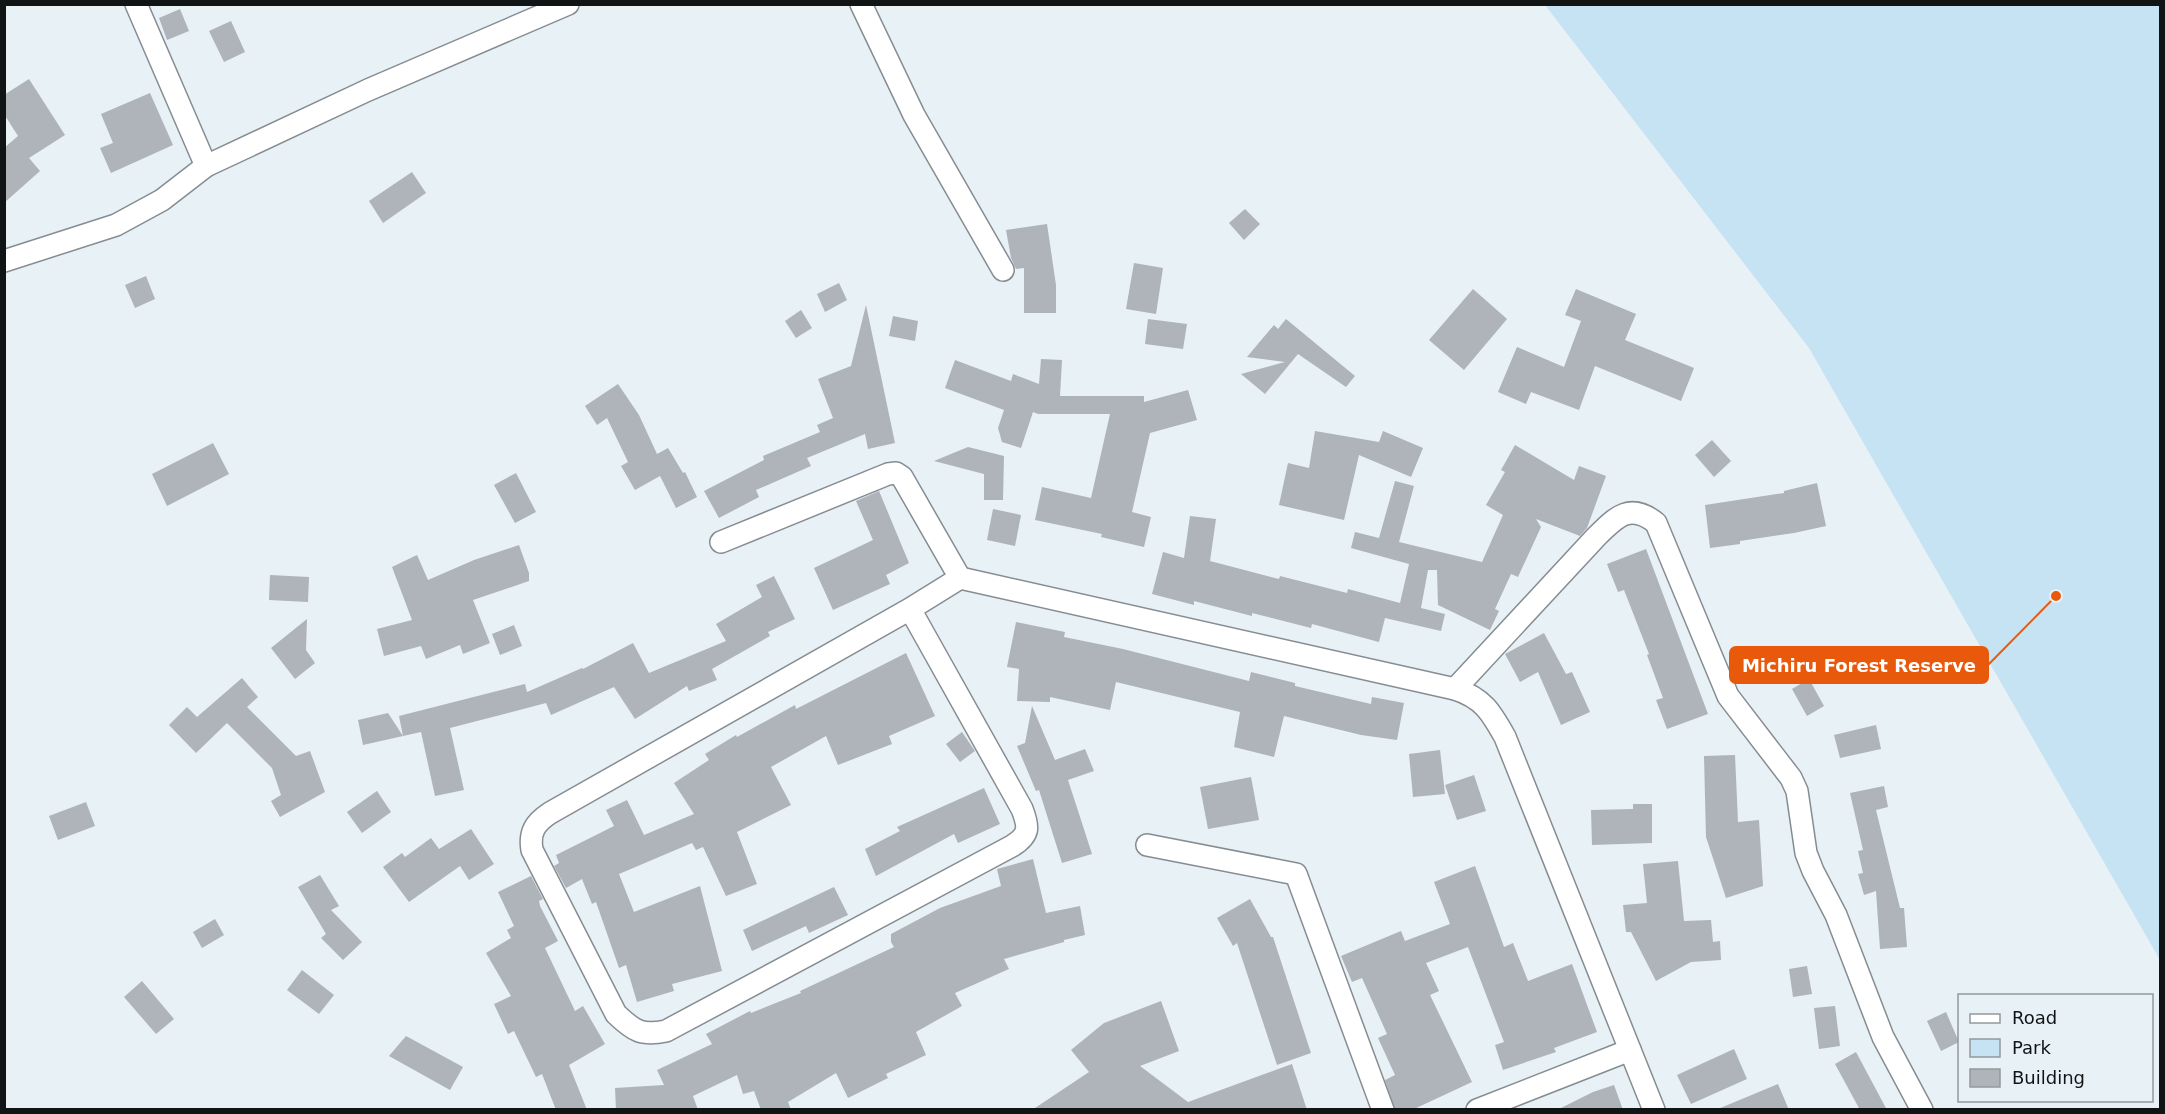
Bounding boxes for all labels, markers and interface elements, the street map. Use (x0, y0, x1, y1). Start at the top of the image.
callout: Michiru Forest Reserve (1730, 647, 1988, 683)
text: Michiru Forest Reserve (1742, 655, 1976, 676)
legend (1958, 994, 2153, 1102)
text: Road (2012, 1007, 2057, 1028)
text: Park (2012, 1037, 2051, 1058)
text: Building (2012, 1067, 2085, 1088)

